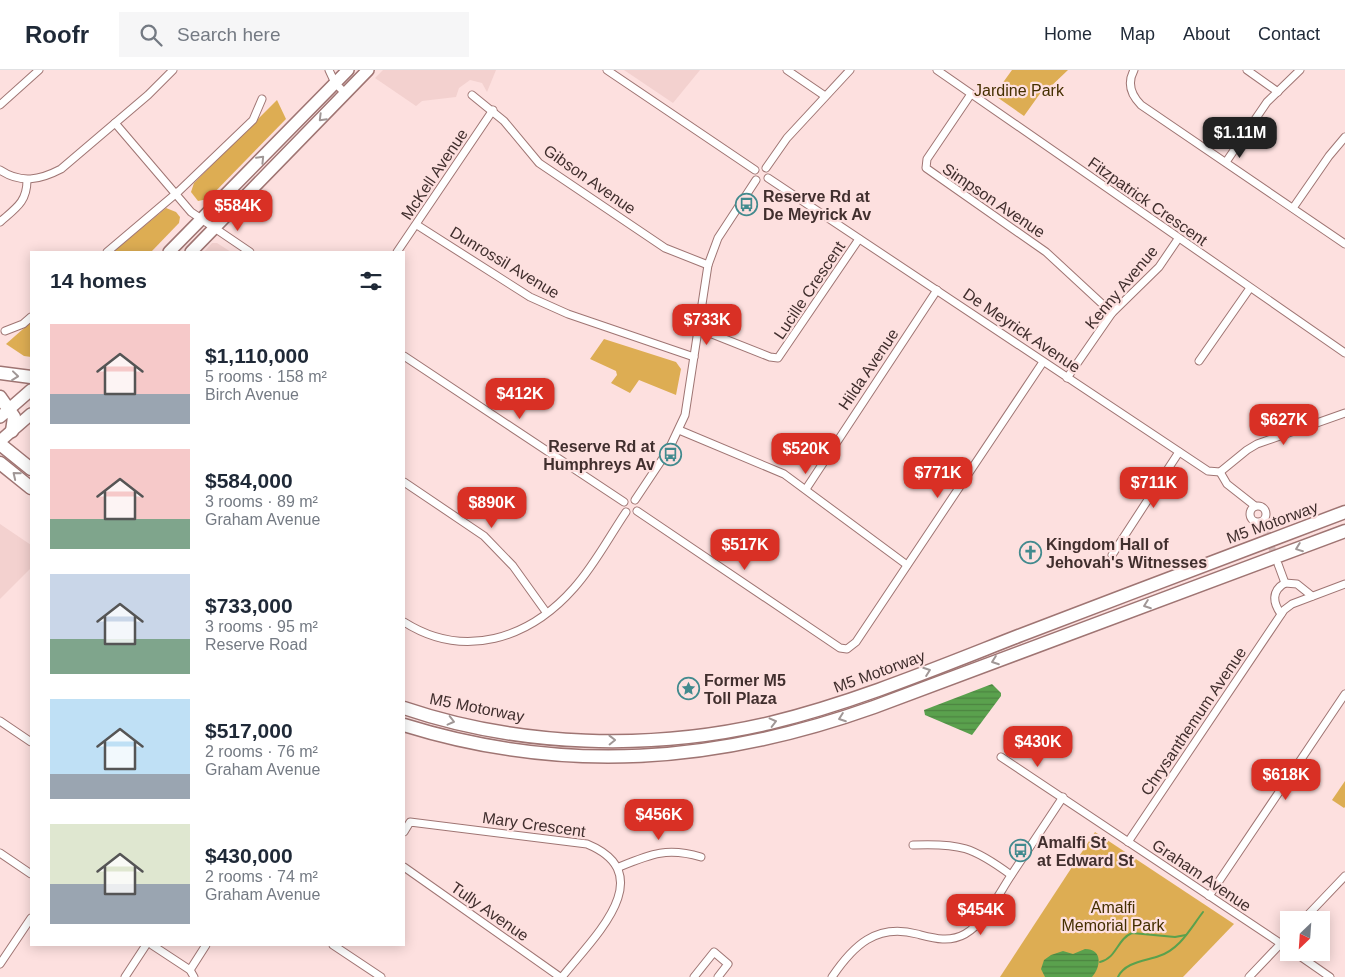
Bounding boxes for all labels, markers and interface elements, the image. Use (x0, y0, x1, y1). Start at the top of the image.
search box (119, 12, 469, 57)
text: Roofr (25, 21, 89, 48)
icon: search (137, 21, 165, 49)
text: Search here (177, 24, 281, 45)
text: Home (1044, 24, 1092, 44)
text: Map (1120, 24, 1155, 44)
text: About (1183, 24, 1230, 44)
text: Contact (1258, 24, 1320, 44)
park label: Jardine Park (974, 82, 1065, 99)
one-way arrow (319, 112, 328, 121)
pin: $1.11M (1199, 116, 1281, 159)
text: $1.11M (1214, 124, 1266, 141)
street label: McKell Avenue (398, 126, 471, 223)
street label: Gibson Avenue (541, 141, 639, 217)
street label: Fitzpatrick Crescent (1085, 154, 1211, 249)
one-way arrow (255, 155, 264, 164)
street label: Simpson Avenue (939, 160, 1048, 241)
place label: Reserve Rd at De Meyrick Av (763, 188, 871, 223)
pin: $584K (203, 190, 273, 232)
bus stop icon: Reserve Rd at De Meyrick Av (735, 193, 759, 217)
text: $584K (214, 197, 262, 214)
street label: Dunrossil Avenue (447, 223, 562, 302)
street label: Lucille Crescent (771, 238, 849, 342)
street label: Kenny Avenue (1082, 242, 1161, 332)
icon: filters (357, 267, 385, 295)
text: 14 homes (50, 269, 147, 292)
street label: De Meyrick Avenue (960, 285, 1084, 376)
pin: $733K (672, 304, 742, 346)
text: $733K (683, 311, 731, 328)
street label: Hilda Avenue (835, 325, 902, 413)
icon: home (90, 344, 150, 404)
text: $1,110,000 (205, 344, 309, 367)
text: 5 rooms · 158 m² (205, 368, 327, 385)
one-way arrow (12, 370, 20, 381)
pin: $412K (485, 378, 555, 420)
text: $412K (496, 385, 544, 402)
text: Birch Avenue (205, 386, 299, 403)
pin: $627K (1249, 404, 1319, 446)
text: $627K (1260, 411, 1308, 428)
pin: $520K (771, 432, 841, 475)
place label: Reserve Rd at Humphreys Av (543, 438, 656, 473)
text: $520K (782, 440, 830, 457)
bus stop icon: Reserve Rd at Humphreys Av (659, 443, 683, 467)
pin: $771K (903, 456, 973, 499)
text: $771K (914, 464, 962, 481)
pin: $711K (1119, 466, 1189, 509)
icon: home (90, 469, 150, 529)
text: $584,000 (205, 469, 293, 492)
one-way arrow (12, 472, 21, 481)
text: $711K (1131, 474, 1177, 491)
pin: $890K (457, 486, 527, 529)
text: 3 rooms · 89 m² (205, 493, 318, 510)
text: $890K (468, 494, 516, 511)
street label: M5 Motorway (1224, 498, 1320, 547)
text: Graham Avenue (205, 511, 320, 528)
pin: $517K (710, 528, 780, 571)
text: $517K (721, 536, 769, 553)
place label: Kingdom Hall of Jehovah's Witnesses (1046, 536, 1207, 571)
church icon: Kingdom Hall of Jehovah's Witnesses (1018, 541, 1042, 565)
one-way arrow (1296, 542, 1304, 552)
icon: home (90, 594, 150, 654)
text: $733,000 (205, 594, 293, 617)
one-way arrow (1143, 599, 1152, 609)
text: 3 rooms · 95 m² (205, 618, 318, 635)
text: Reserve Road (205, 636, 307, 653)
street label: Chrysanthemum Avenue (1137, 644, 1249, 799)
street label: M5 Motorway (831, 647, 927, 696)
one-way arrow (991, 655, 1000, 666)
one-way arrow (922, 667, 931, 677)
place label: Former M5 Toll Plaza (704, 672, 786, 707)
place icon: Former M5 Toll Plaza (676, 677, 700, 701)
street label: M5 Motorway (428, 690, 526, 725)
one-way arrow (839, 712, 847, 722)
one-way arrow (446, 715, 455, 726)
one-way arrow (768, 717, 777, 728)
icon: home (90, 719, 150, 779)
text: $517,000 (205, 719, 293, 742)
pin: $430K (1003, 726, 1073, 768)
text: $430K (1014, 733, 1062, 750)
one-way arrow (608, 735, 616, 746)
text: 2 rooms · 76 m² (205, 743, 318, 760)
pin: $618K (1251, 758, 1321, 801)
text: Graham Avenue (205, 761, 320, 778)
text: $618K (1262, 766, 1310, 783)
pin: $456K (624, 798, 694, 841)
text: $456K (635, 806, 683, 823)
street label: Mary Crescent (481, 809, 587, 840)
place label: Amalfi St at Edward St (1037, 834, 1135, 869)
street label: Graham Avenue (1149, 836, 1254, 915)
bus stop icon: Amalfi St at Edward St (1009, 839, 1033, 863)
icon: home (90, 844, 150, 904)
text: $430,000 (205, 844, 293, 867)
text: 2 rooms · 74 m² (205, 868, 318, 885)
street label: Tully Avenue (448, 878, 532, 944)
text: Graham Avenue (205, 886, 320, 903)
pin: $454K (946, 894, 1016, 936)
park label: Amalfi Memorial Park (1061, 899, 1166, 934)
text: $454K (957, 901, 1005, 918)
north arrow (1280, 911, 1330, 961)
map controls (1280, 911, 1330, 961)

